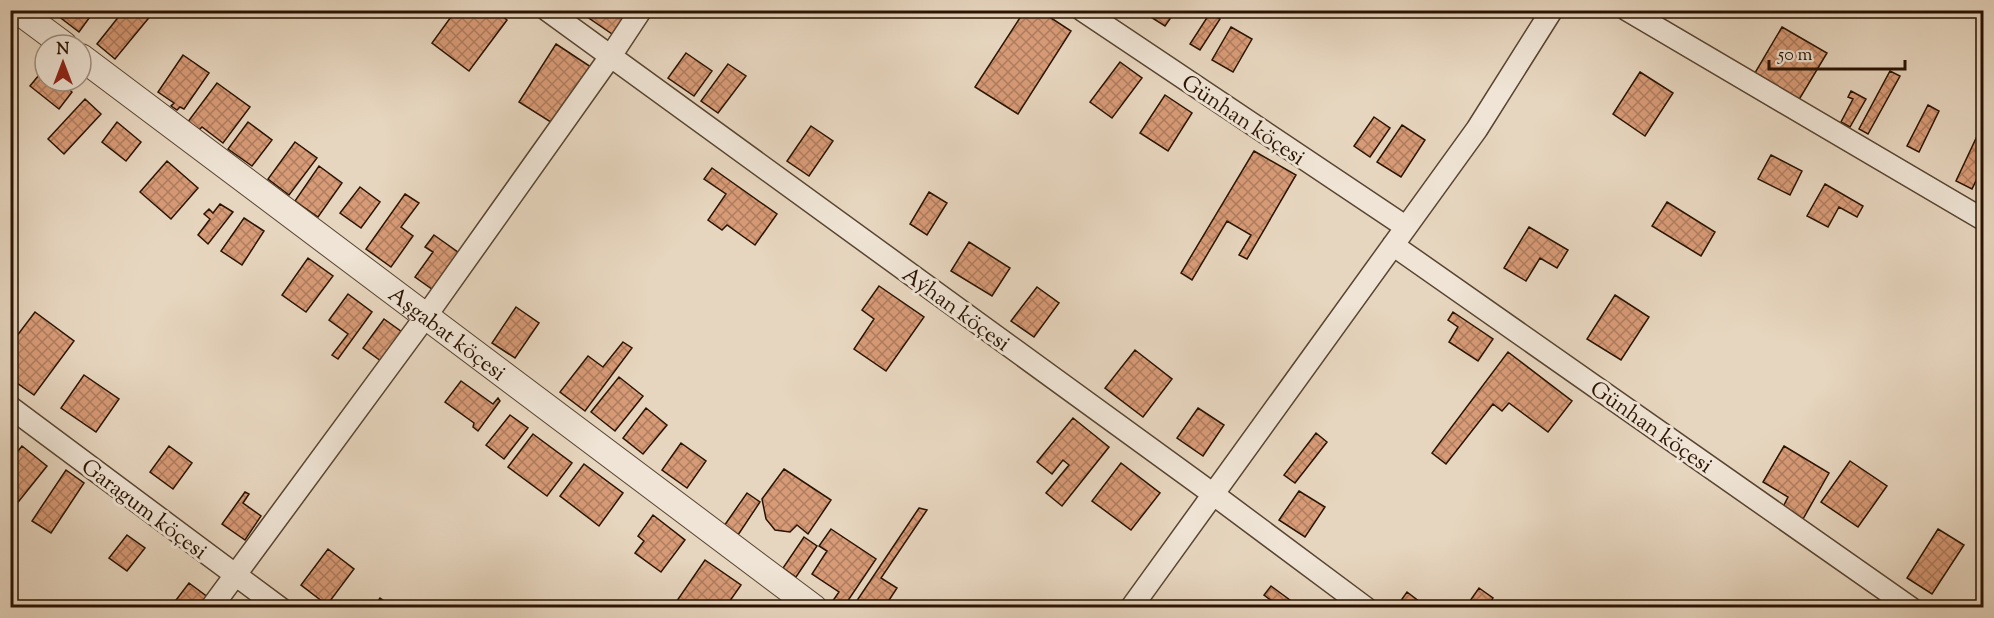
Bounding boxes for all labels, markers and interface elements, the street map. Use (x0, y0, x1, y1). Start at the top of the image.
north arrow (33, 33, 93, 93)
scale bar (1769, 33, 1906, 71)
text: N (57, 39, 70, 62)
text: 50 m (1777, 43, 1813, 69)
street label: Günhan köçesi (1174, 68, 1311, 175)
street label: Aýhan köçesi (894, 260, 1016, 361)
street label: Aşgabat köçesi (380, 280, 512, 390)
street label: Günhan köçesi (1582, 374, 1718, 483)
street label: Garagum köçesi (73, 452, 213, 569)

